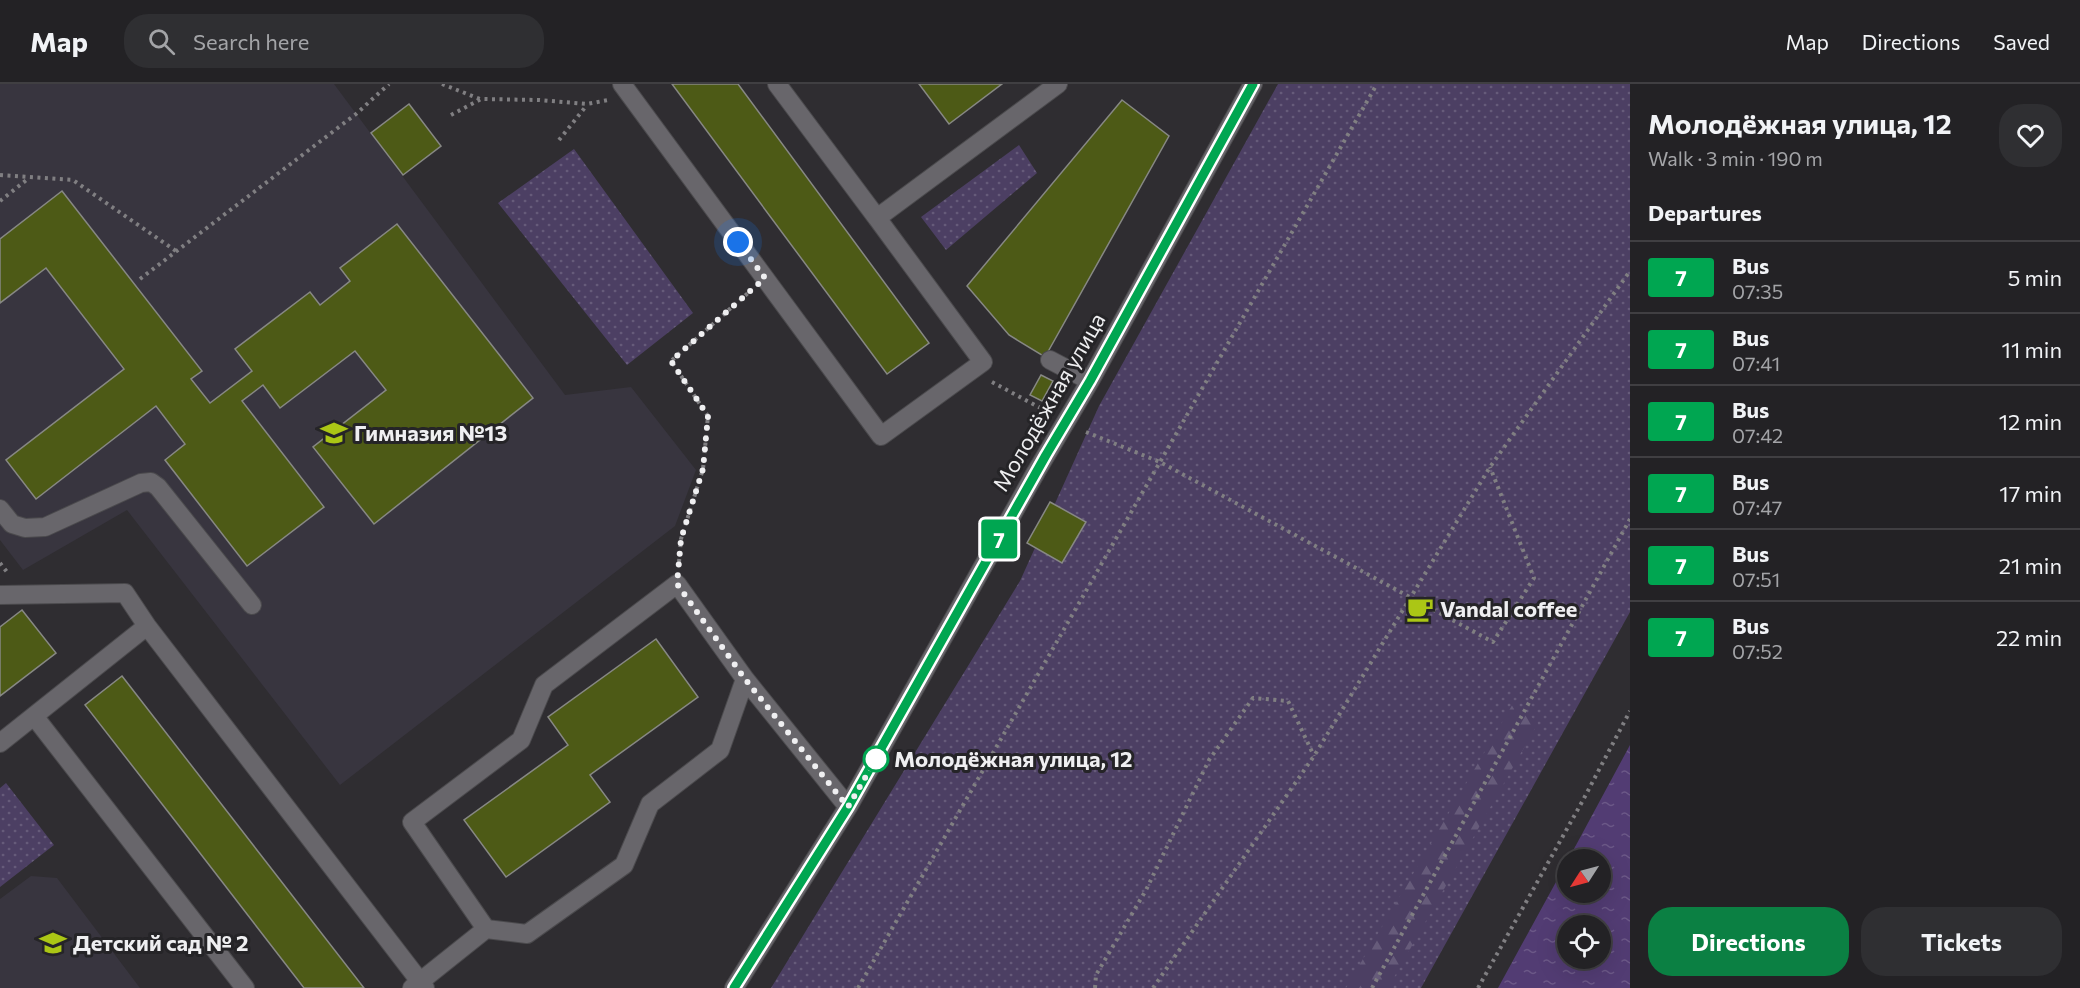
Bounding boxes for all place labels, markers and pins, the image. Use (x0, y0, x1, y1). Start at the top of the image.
school or university icon: Гимназия №13 (319, 418, 349, 448)
place label: Гимназия №13 (354, 419, 507, 446)
cafe icon: Vandal coffee (1405, 594, 1435, 624)
place label: Vandal coffee (1440, 595, 1577, 622)
place label: Молодёжная улица, 12 (894, 745, 1133, 772)
marker: Молодёжная улица, 12 (863, 746, 889, 772)
school or university icon: Детский сад № 2 (38, 928, 68, 958)
place label: Детский сад № 2 (73, 929, 249, 956)

